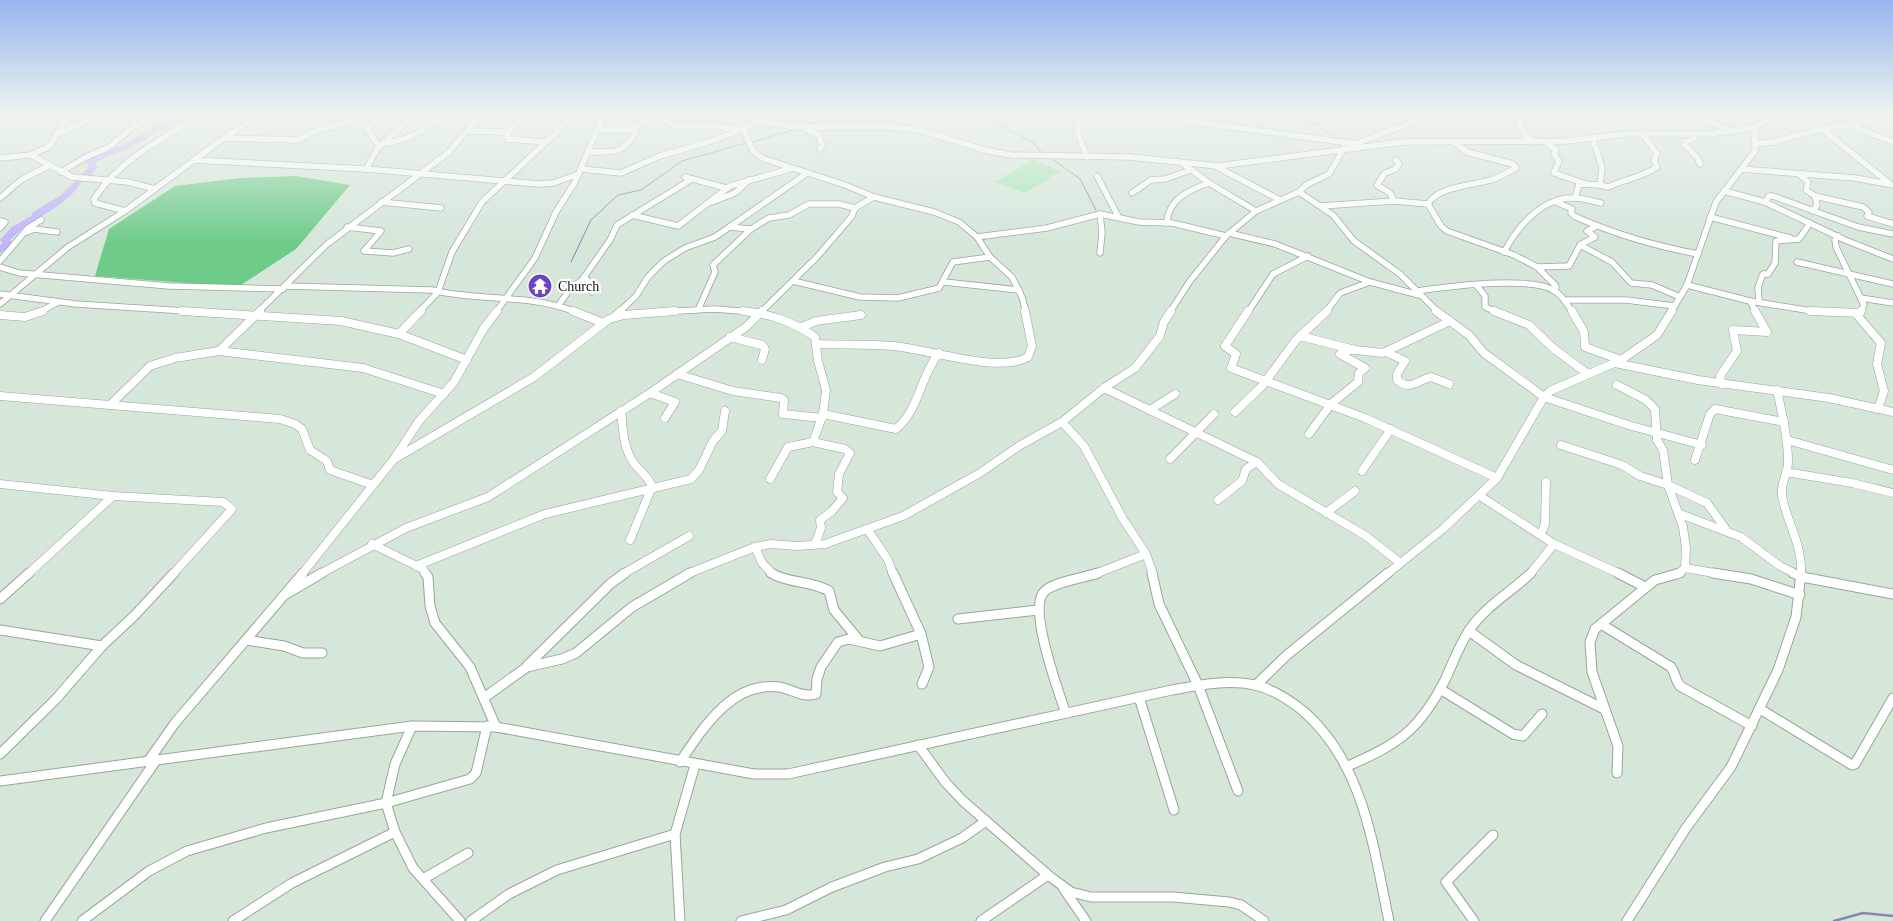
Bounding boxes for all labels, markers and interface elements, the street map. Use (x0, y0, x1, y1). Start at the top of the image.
temple icon: Church (527, 273, 553, 299)
place label: Church (558, 279, 599, 294)

